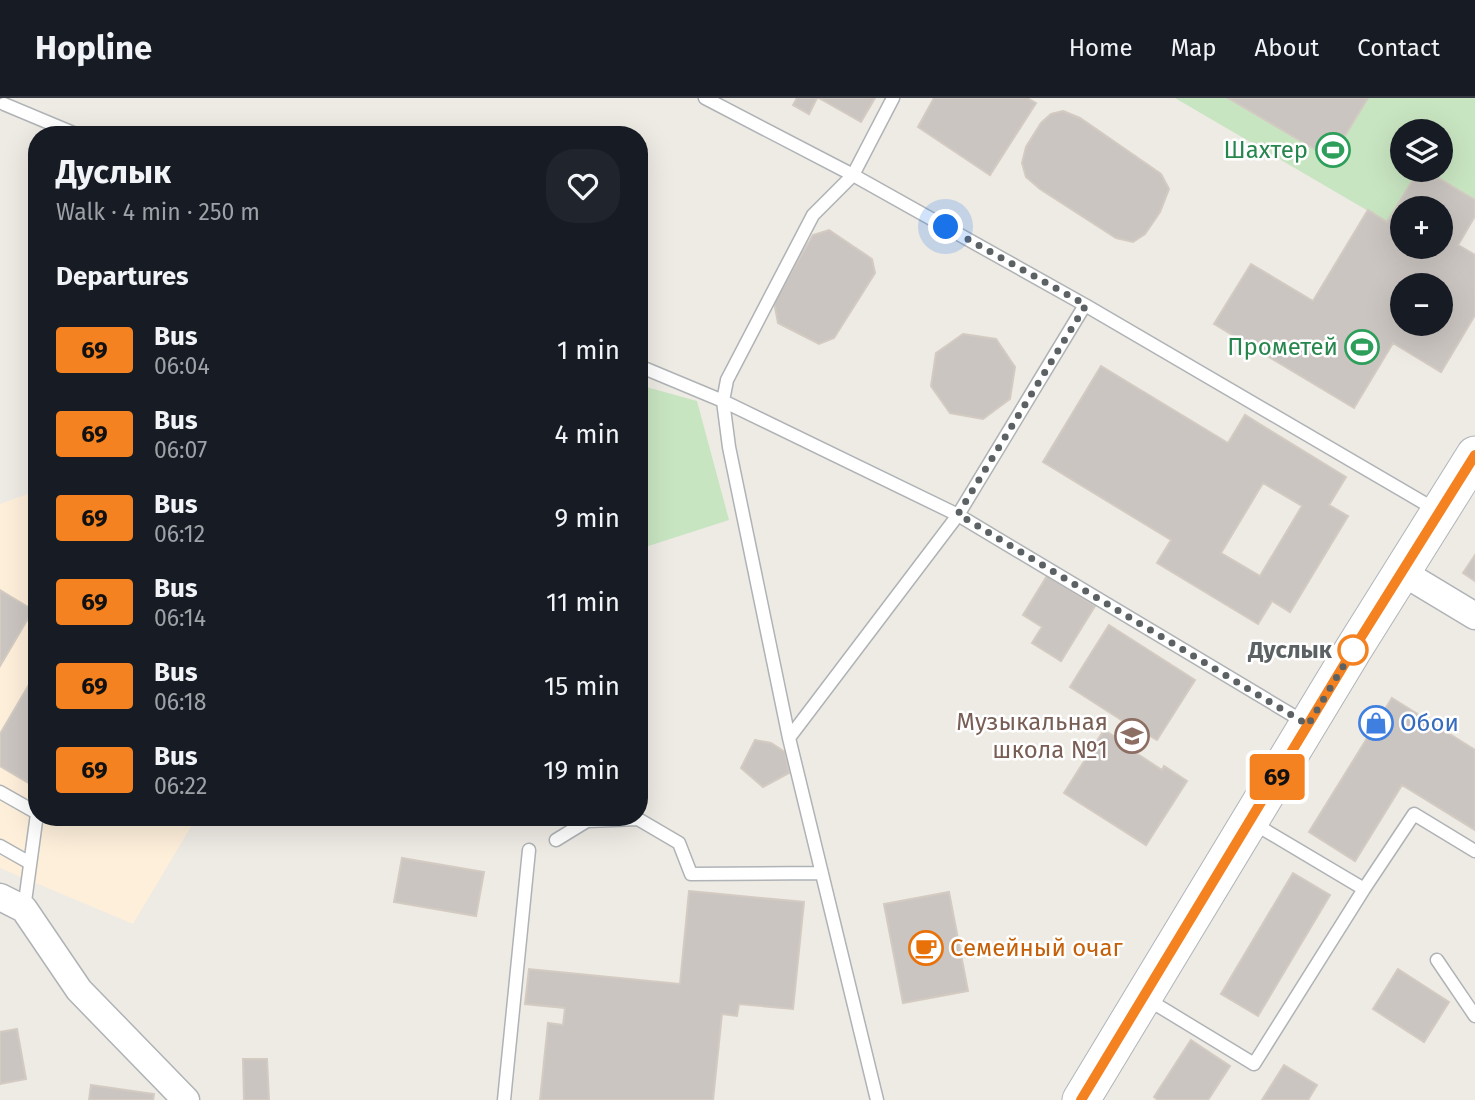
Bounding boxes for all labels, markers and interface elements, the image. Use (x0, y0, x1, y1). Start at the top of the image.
text: Hopline (35, 28, 152, 68)
text: Home (1069, 34, 1133, 62)
text: Map (1171, 34, 1217, 62)
text: About (1255, 34, 1319, 62)
text: Contact (1357, 34, 1440, 62)
map controls (1390, 119, 1453, 336)
button: layers (1390, 119, 1453, 182)
sports icon: Шахтер (1314, 131, 1352, 169)
place label: Шахтер (1224, 136, 1308, 164)
button: heart (546, 149, 620, 223)
text: Дуслык (56, 152, 171, 192)
button: + (1390, 196, 1453, 259)
text: Walk · 4 min · 250 m (56, 198, 260, 226)
your location (928, 209, 963, 244)
text: Departures (56, 261, 189, 292)
button: − (1390, 273, 1453, 336)
text: Bus (154, 321, 197, 352)
sports icon: Прометей (1343, 328, 1381, 366)
place label: Прометей (1227, 333, 1338, 361)
text: 1 min (557, 335, 620, 366)
text: 69 (81, 336, 108, 364)
text: 06:04 (154, 352, 210, 380)
text: Bus (154, 405, 197, 436)
text: 4 min (554, 419, 620, 450)
text: 69 (81, 420, 108, 448)
text: 06:07 (154, 436, 207, 464)
text: Bus (154, 489, 197, 520)
text: 9 min (555, 503, 620, 534)
text: 69 (81, 504, 108, 532)
text: 06:12 (154, 520, 205, 548)
text: Bus (154, 573, 197, 604)
text: 11 min (546, 587, 620, 618)
text: 69 (81, 588, 108, 616)
text: 06:14 (154, 604, 206, 632)
marker: Дуслык (1338, 635, 1368, 665)
place label: Дуслык (1247, 636, 1333, 664)
text: Bus (154, 657, 197, 688)
text: 15 min (544, 671, 620, 702)
text: 69 (81, 672, 108, 700)
text: 06:18 (154, 688, 206, 716)
shop icon: Обои (1357, 704, 1395, 742)
place label: Музыкальная школа №1 (956, 708, 1108, 764)
place label: Обои (1400, 709, 1459, 737)
school or university icon: Музыкальная школа №1 (1113, 717, 1151, 755)
text: Bus (154, 741, 197, 772)
line badge: 69 (1246, 754, 1308, 800)
text: 19 min (543, 755, 620, 786)
text: 69 (81, 756, 108, 784)
text: 69 (1264, 763, 1290, 791)
text: 06:22 (154, 772, 207, 800)
cafe icon: Семейный очаг (907, 929, 945, 967)
place label: Семейный очаг (950, 934, 1124, 962)

